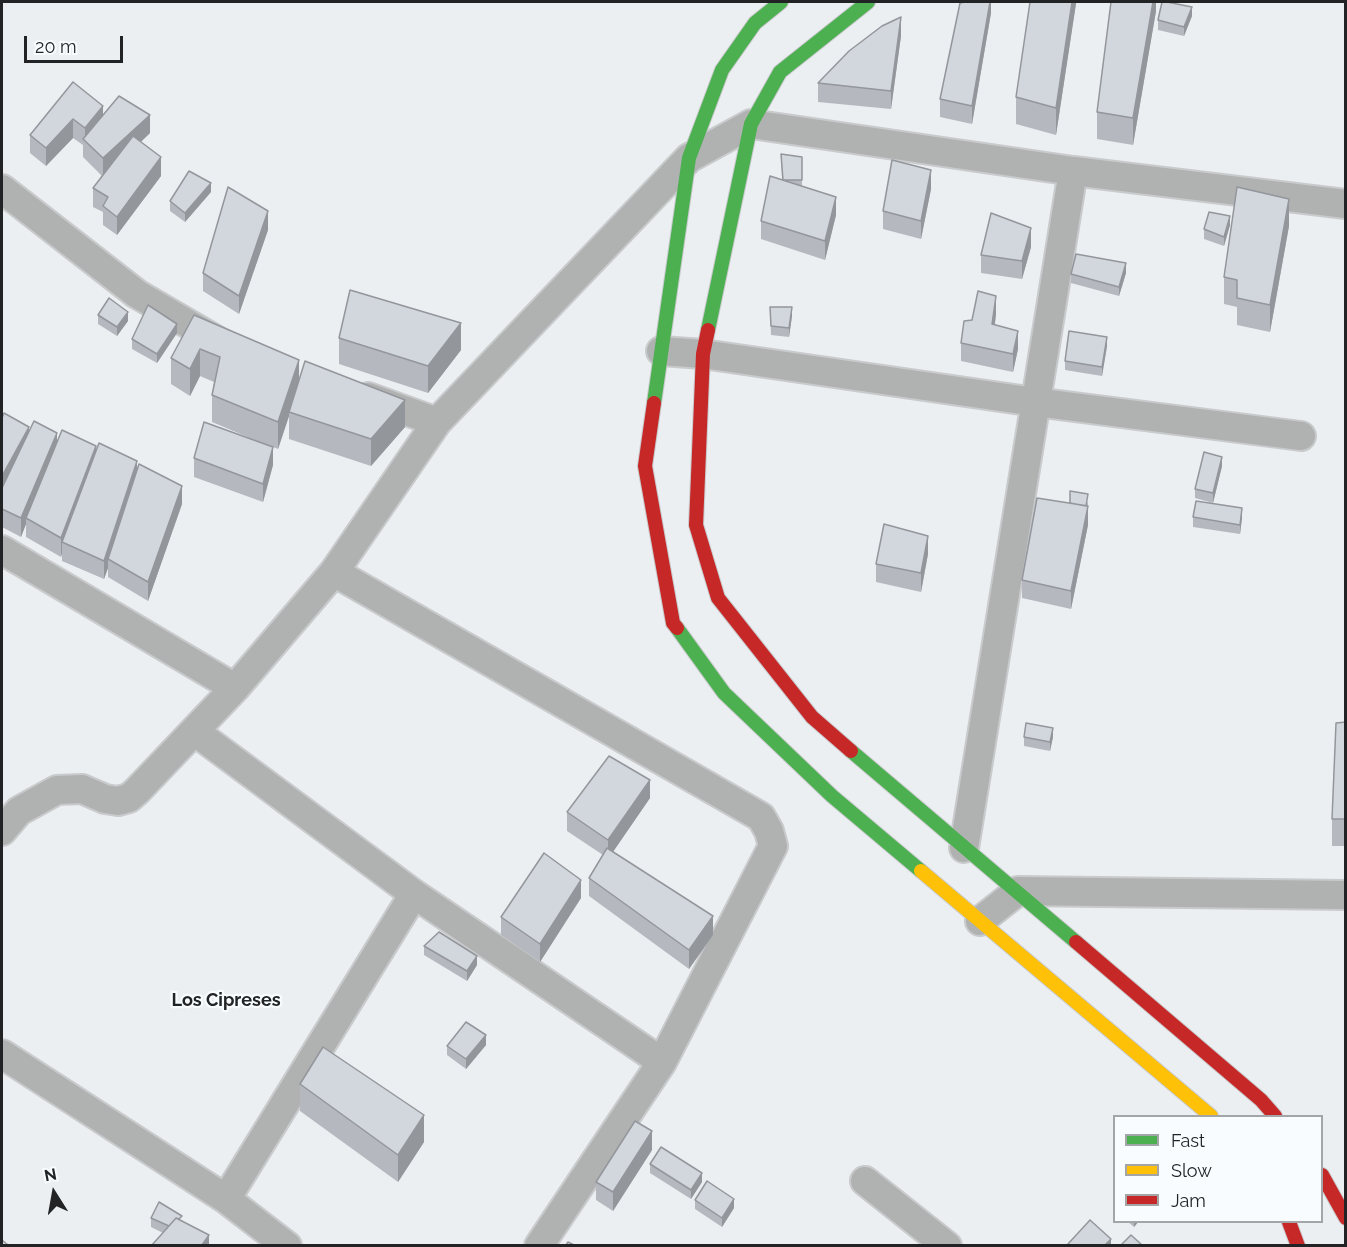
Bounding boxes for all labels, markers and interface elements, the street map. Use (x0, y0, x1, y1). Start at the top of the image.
scale bar (27, 24, 126, 62)
text: 20 m (35, 36, 77, 57)
district label: Los Cipreses (171, 990, 281, 1012)
legend (1113, 1115, 1323, 1223)
text: Fast (1171, 1130, 1205, 1151)
text: Slow (1171, 1160, 1212, 1181)
north arrow (24, 1163, 84, 1223)
text: N (43, 1164, 58, 1185)
text: Jam (1171, 1190, 1206, 1211)

